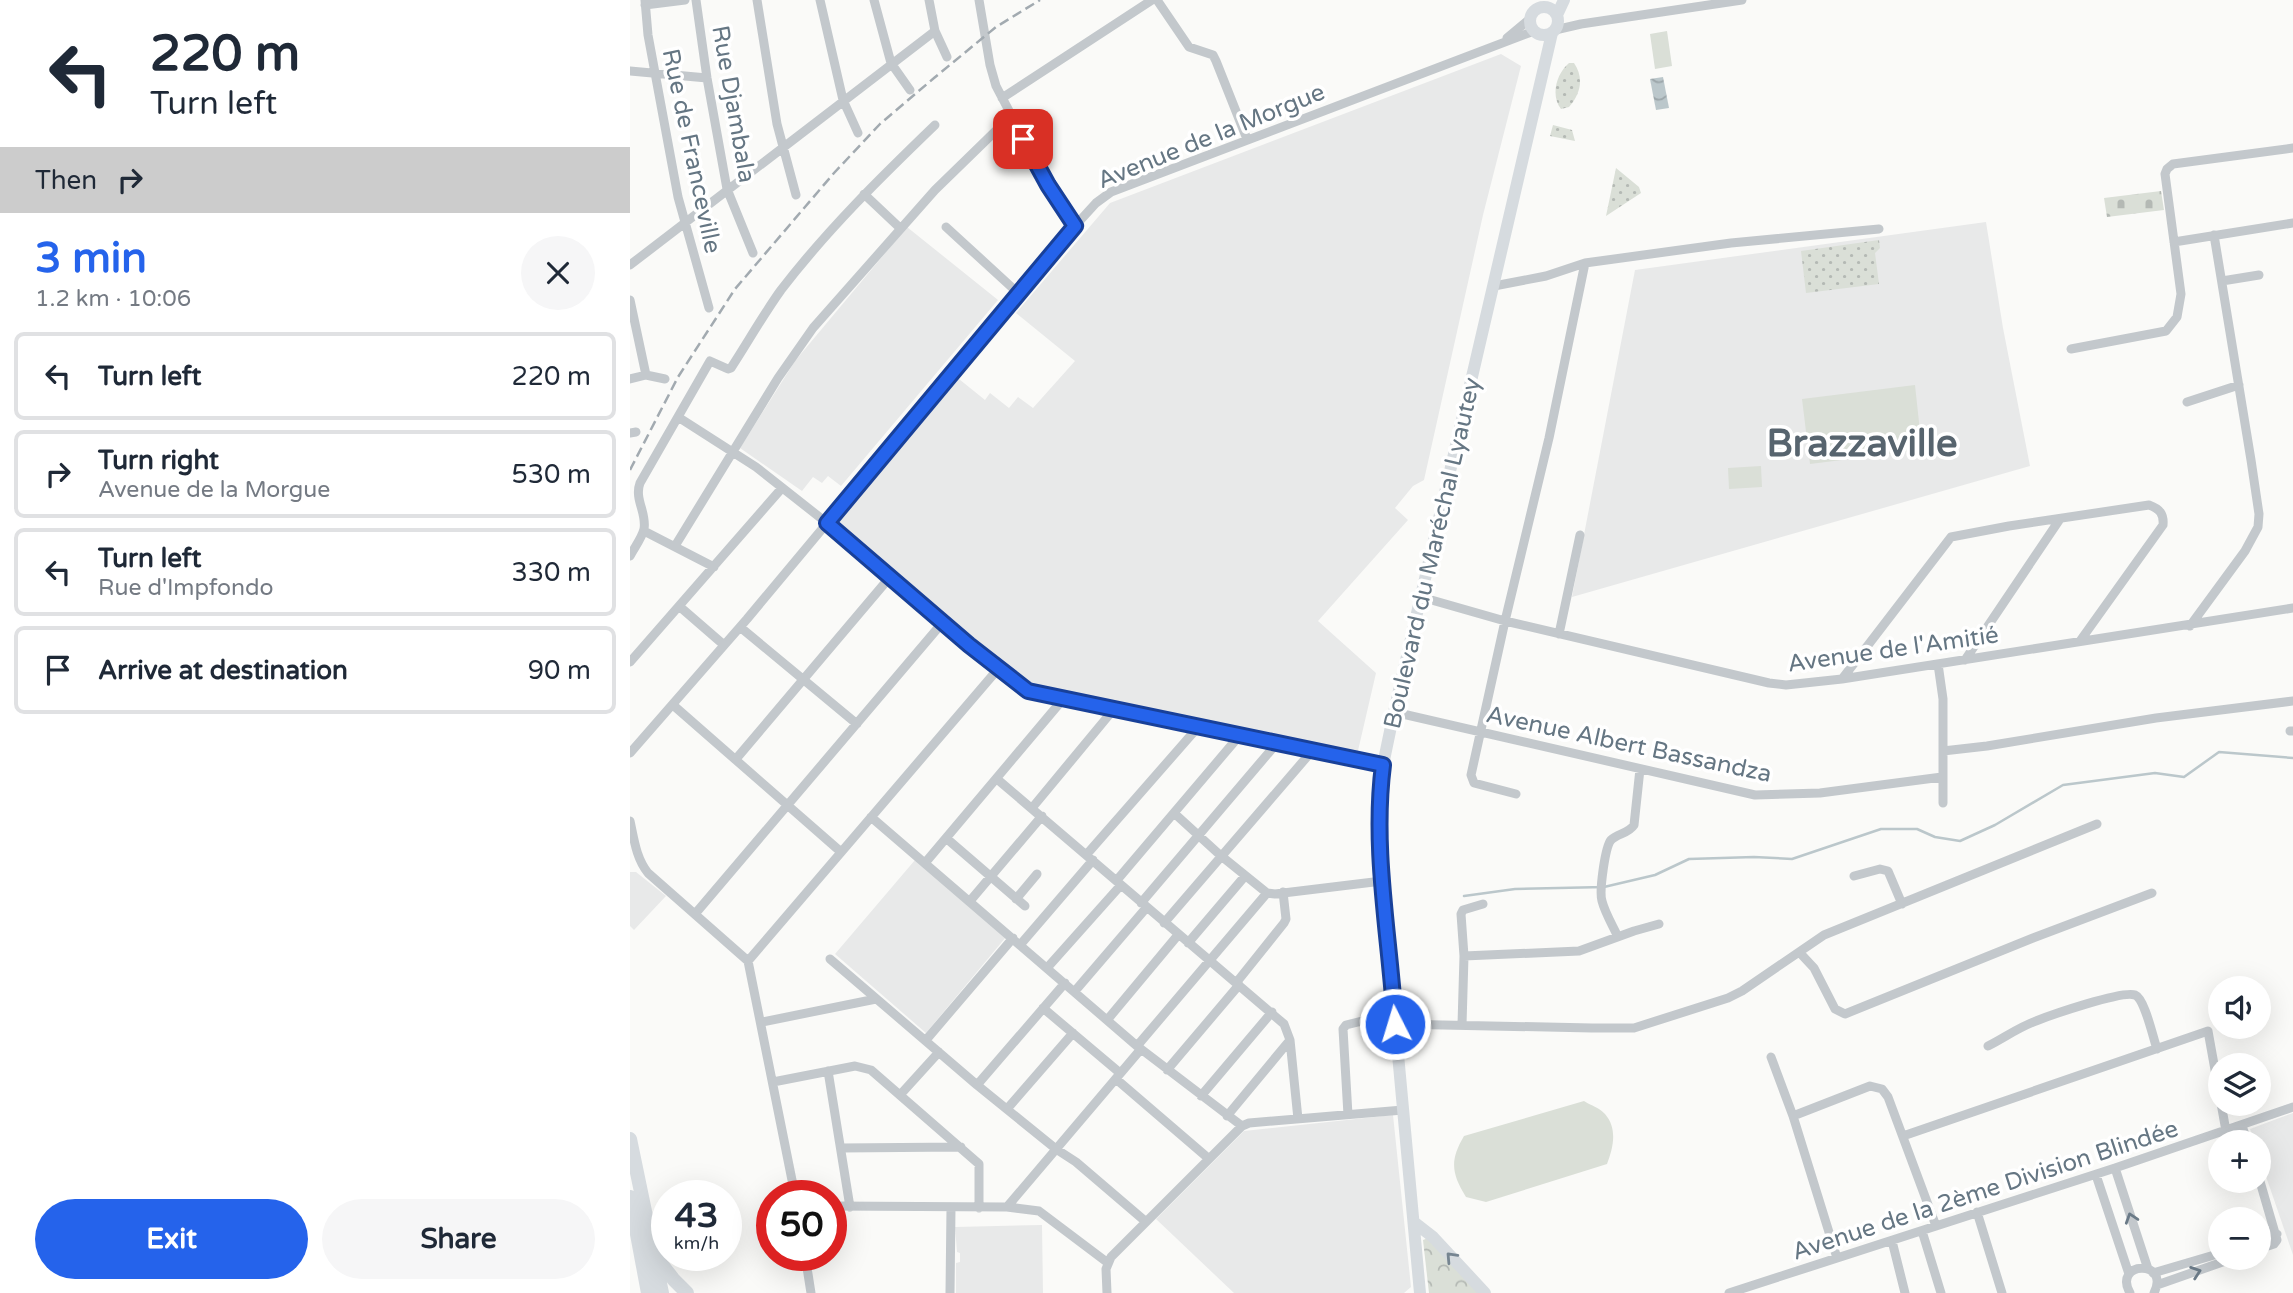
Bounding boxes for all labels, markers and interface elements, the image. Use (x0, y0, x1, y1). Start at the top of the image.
street label: Rue Djambala (705, 23, 762, 185)
text: 220 m (150, 25, 300, 84)
icon: left (35, 28, 126, 119)
street label: Rue de Franceville (656, 46, 727, 256)
street label: Avenue de la Morgue (1093, 78, 1329, 195)
text: Turn left (150, 85, 277, 123)
pin (993, 109, 1053, 169)
icon: arrive (1004, 120, 1042, 158)
icon: right (111, 161, 149, 199)
text: Then (35, 165, 97, 196)
text: 3 min (35, 233, 147, 284)
button: close (521, 236, 595, 310)
text: 1.2 km · 10:06 (35, 285, 191, 313)
icon: left (39, 357, 77, 395)
text: Turn left (98, 361, 201, 392)
text: 220 m (511, 361, 591, 392)
street label: Boulevard du Maréchal Lyautey (1378, 375, 1487, 732)
district label: Brazzaville (1767, 421, 1957, 467)
text: Turn right (98, 445, 219, 476)
icon: right (39, 455, 77, 493)
text: 530 m (511, 459, 591, 490)
text: Avenue de la Morgue (98, 476, 330, 504)
text: Turn left (98, 543, 201, 574)
icon: left (39, 553, 77, 591)
text: 330 m (511, 557, 591, 588)
text: Rue d'Impfondo (98, 574, 273, 602)
street label: Avenue de l'Amitié (1786, 620, 2001, 679)
icon: arrive (39, 651, 77, 689)
text: Arrive at destination (98, 655, 348, 686)
text: 90 m (528, 655, 591, 686)
street label: Avenue Albert Bassandza (1484, 700, 1774, 789)
map controls (2208, 976, 2271, 1270)
button: sound (2208, 976, 2271, 1039)
position arrow (1358, 987, 1432, 1061)
button: layers (2208, 1053, 2271, 1116)
street label: Avenue de la 2ème Division Blindée (1789, 1114, 2182, 1267)
button: + (2208, 1130, 2271, 1193)
speed limit sign: 50 (756, 1180, 847, 1271)
text: 43 (675, 1195, 718, 1237)
button: Exit (35, 1199, 308, 1279)
button: Share (322, 1199, 595, 1279)
button: − (2208, 1207, 2271, 1270)
one-way arrow (2125, 1213, 2140, 1225)
text: km/h (674, 1232, 719, 1254)
one-way arrow (1447, 1252, 1460, 1265)
one-way arrow (2189, 1266, 2201, 1280)

